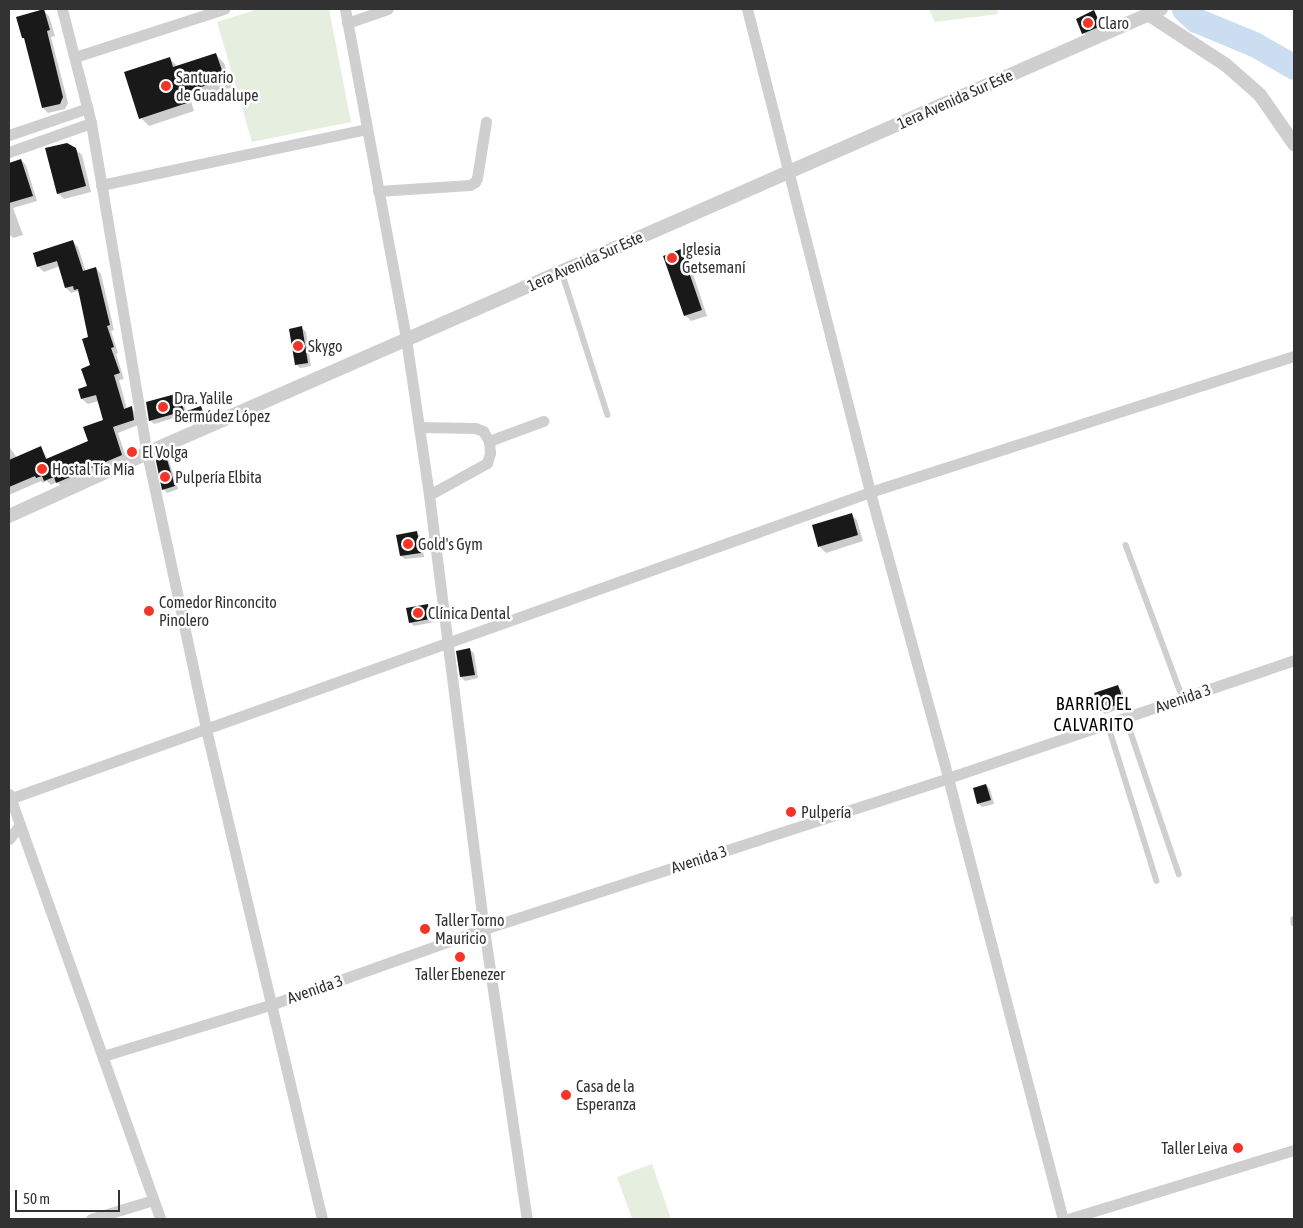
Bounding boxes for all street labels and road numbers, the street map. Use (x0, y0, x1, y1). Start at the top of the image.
street label: 1era Avenida Sur Este (894, 65, 1016, 133)
street label: 1era Avenida Sur Este (524, 227, 646, 295)
street label: Avenida 3 (1153, 680, 1213, 716)
street label: Avenida 3 (669, 841, 729, 877)
street label: Avenida 3 (285, 971, 345, 1007)

